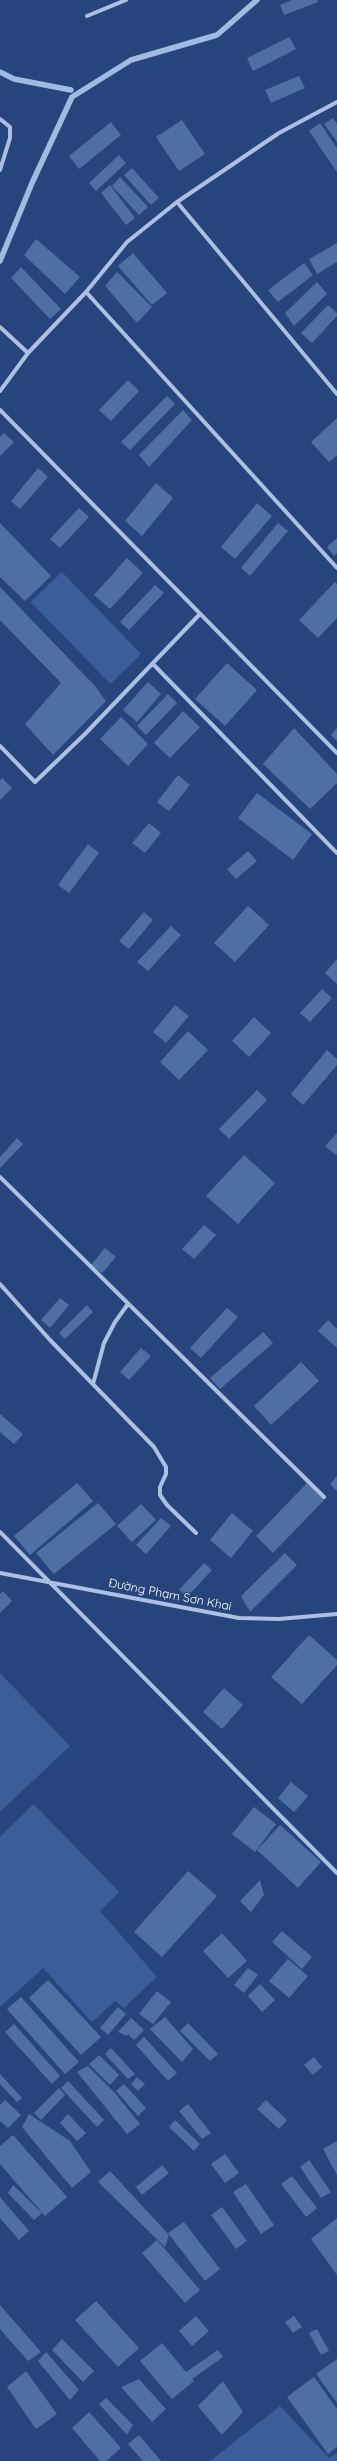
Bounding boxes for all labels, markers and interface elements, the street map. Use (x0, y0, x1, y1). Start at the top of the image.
street label: Đường Phạm Sơn Khai (107, 1576, 233, 1614)

